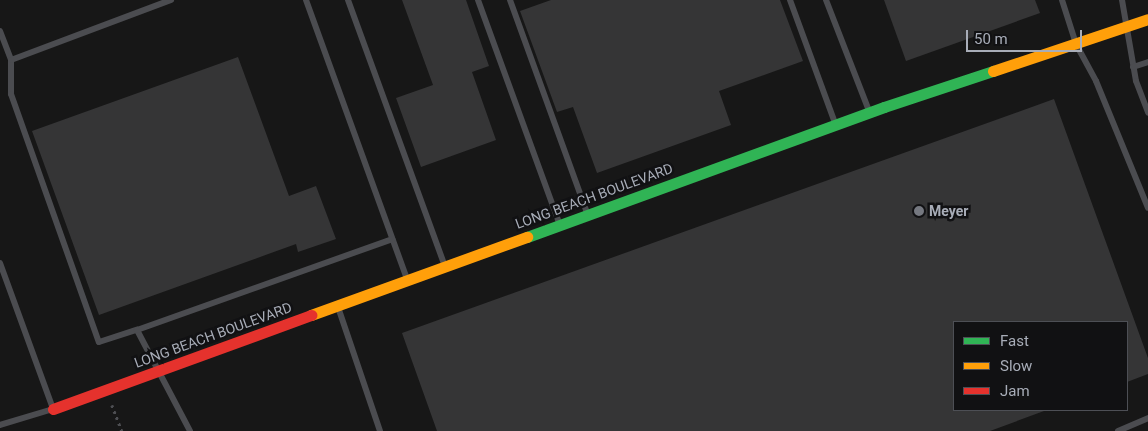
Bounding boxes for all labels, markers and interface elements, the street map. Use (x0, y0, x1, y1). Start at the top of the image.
scale bar (968, 20, 1084, 52)
text: 50 m (974, 30, 1008, 48)
street label: LONG BEACH BOULEVARD (513, 160, 675, 232)
place label: Meyer (929, 203, 968, 219)
marker: Meyer (913, 205, 925, 217)
street label: LONG BEACH BOULEVARD (132, 299, 294, 371)
legend (953, 321, 1128, 411)
text: Fast (1000, 332, 1029, 350)
text: Slow (1000, 357, 1032, 375)
text: Jam (1000, 382, 1030, 400)

